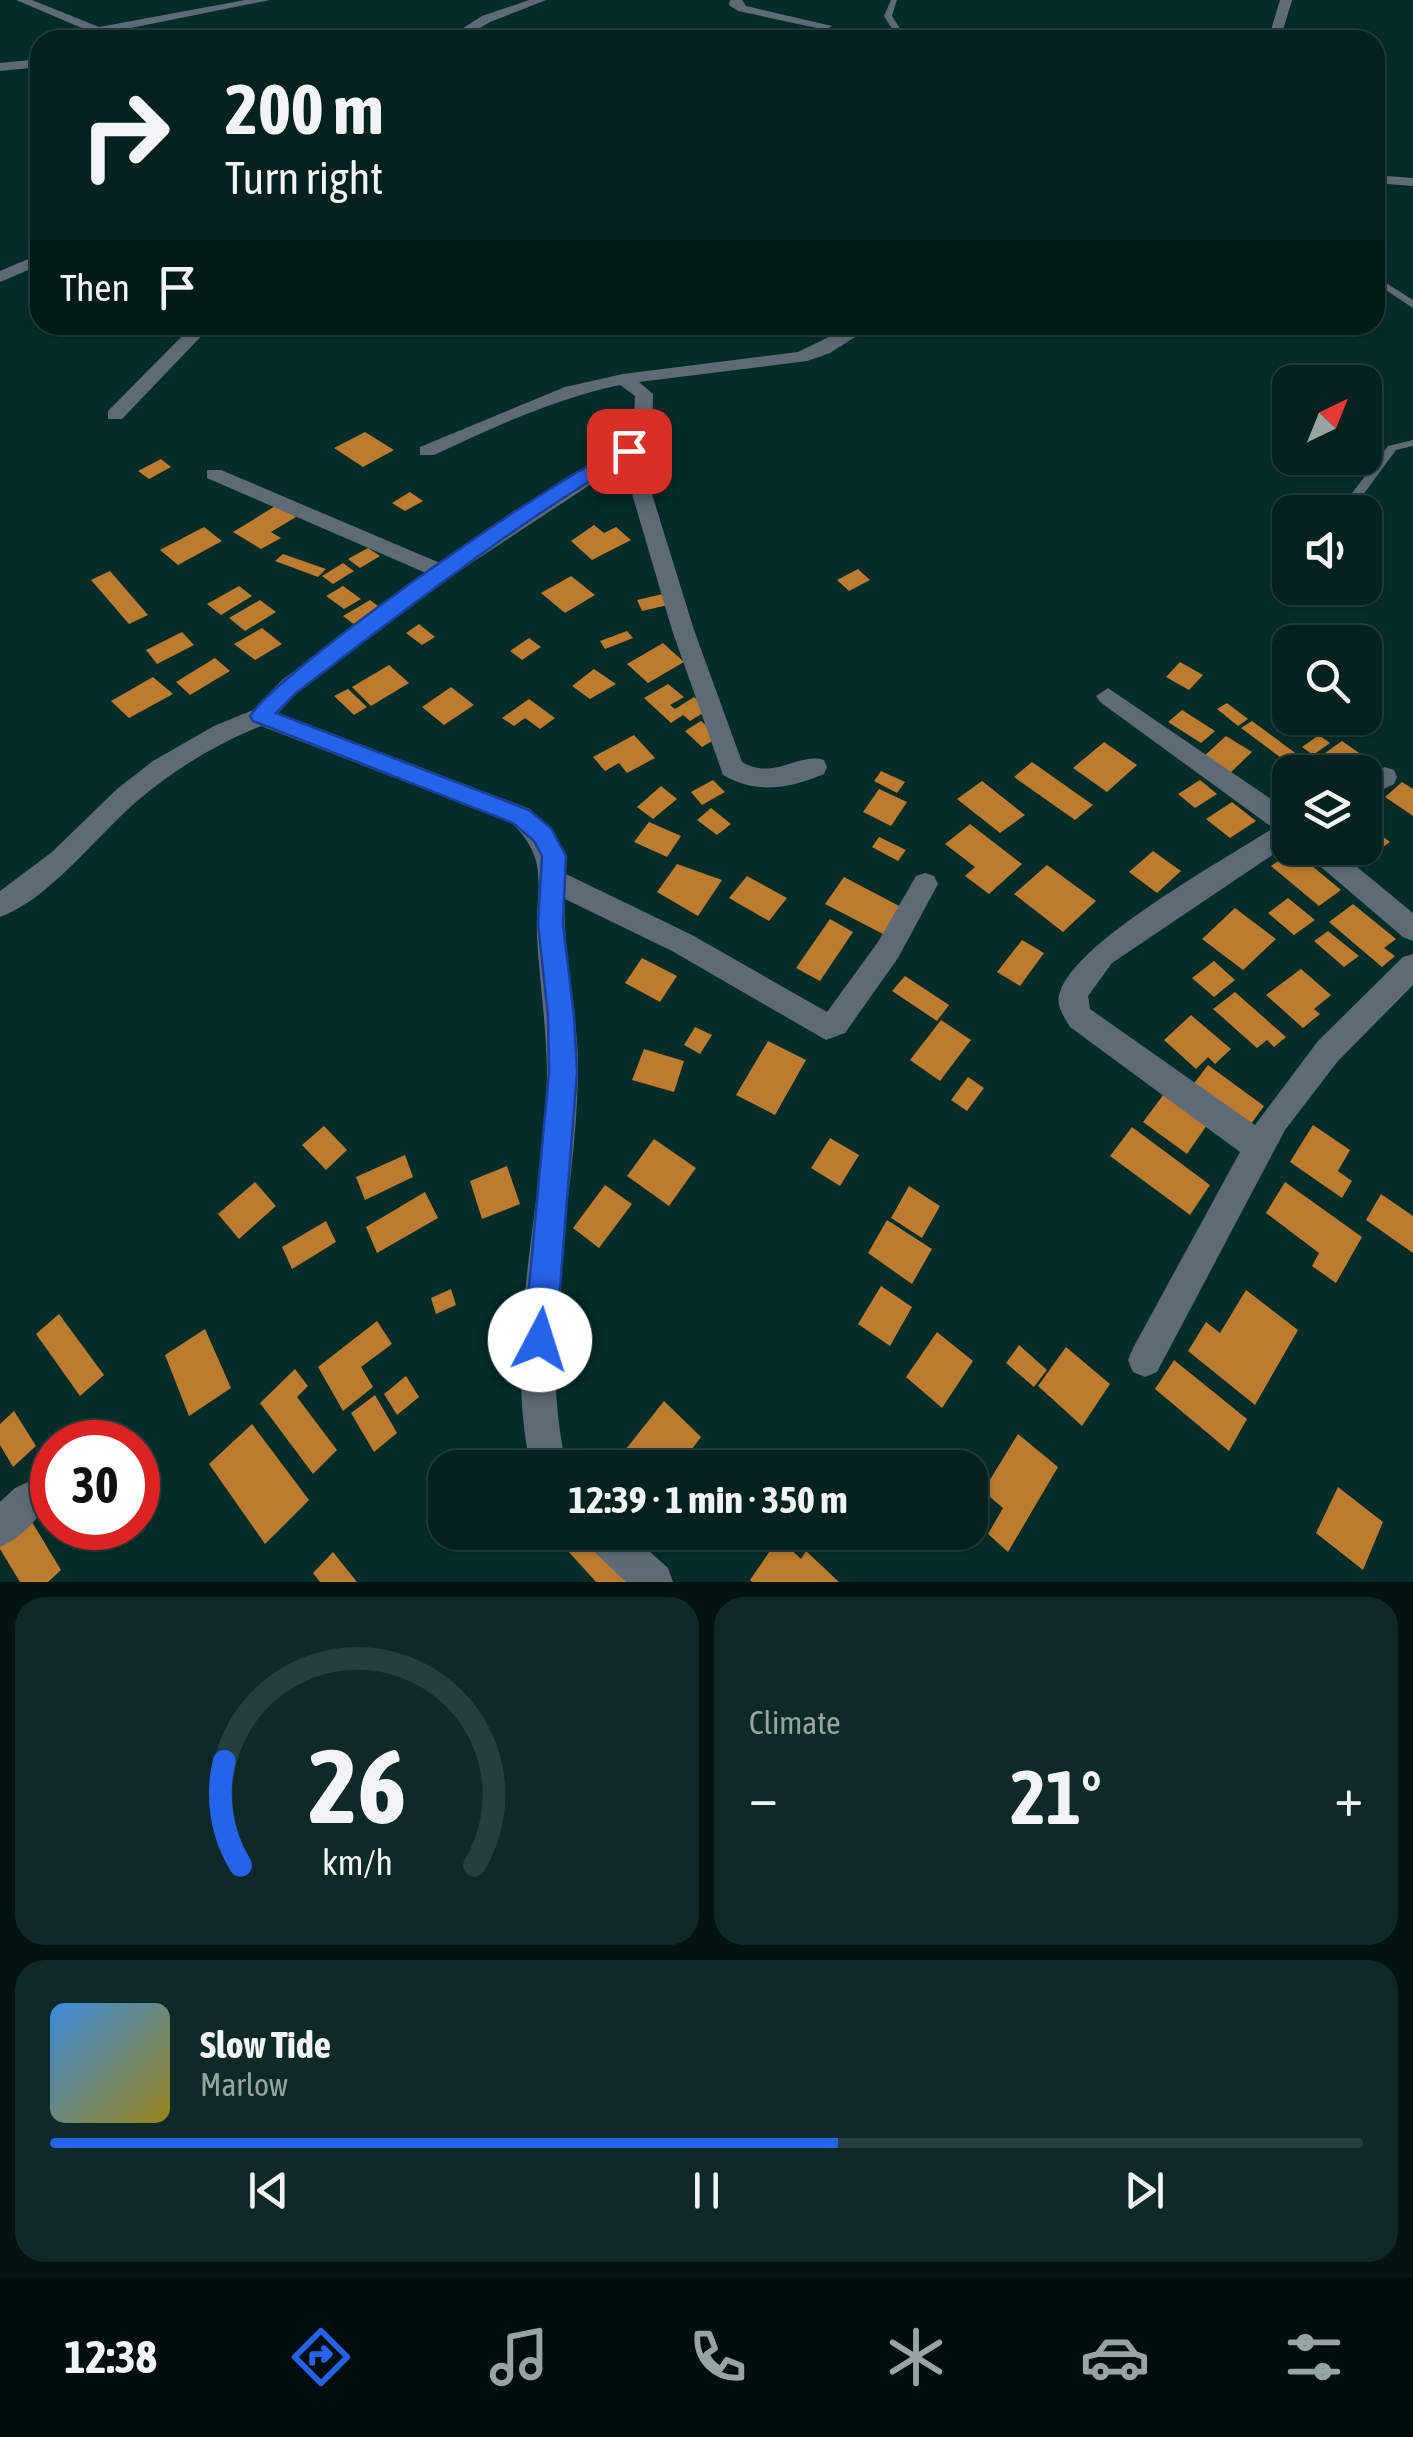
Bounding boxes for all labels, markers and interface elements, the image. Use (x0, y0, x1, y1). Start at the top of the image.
text: 200 m (225, 69, 384, 149)
icon: right (60, 70, 190, 200)
text: Turn right (225, 152, 383, 204)
icon: arrive (150, 260, 205, 315)
text: Then (60, 266, 130, 309)
north arrow (1272, 365, 1382, 475)
map controls (1272, 365, 1382, 865)
pin (587, 409, 672, 494)
icon: arrive (602, 424, 657, 479)
button: sound (1272, 495, 1382, 605)
button: search (1272, 625, 1382, 735)
button: layers (1272, 755, 1382, 865)
position arrow (488, 1288, 592, 1392)
speed limit sign: 30 (30, 1420, 160, 1550)
text: 12:39 · 1 min · 350 m (568, 1478, 848, 1521)
text: Climate (749, 1704, 841, 1741)
text: 26 (308, 1726, 406, 1845)
text: 21° (1010, 1754, 1102, 1840)
text: − (749, 1765, 778, 1828)
text: + (1334, 1765, 1363, 1828)
text: km/h (322, 1842, 392, 1883)
text: Slow Tide (200, 2023, 331, 2066)
text: Marlow (200, 2066, 288, 2103)
icon: previous (241, 2163, 296, 2218)
icon: pause (679, 2163, 734, 2218)
icon: next (1117, 2163, 1172, 2218)
icon: directions (286, 2322, 356, 2392)
icon: music (484, 2322, 554, 2392)
icon: phone (683, 2322, 753, 2392)
icon: climate (881, 2322, 951, 2392)
icon: car (1080, 2322, 1150, 2392)
icon: filters (1279, 2322, 1349, 2392)
text: 12:38 (64, 2331, 157, 2383)

